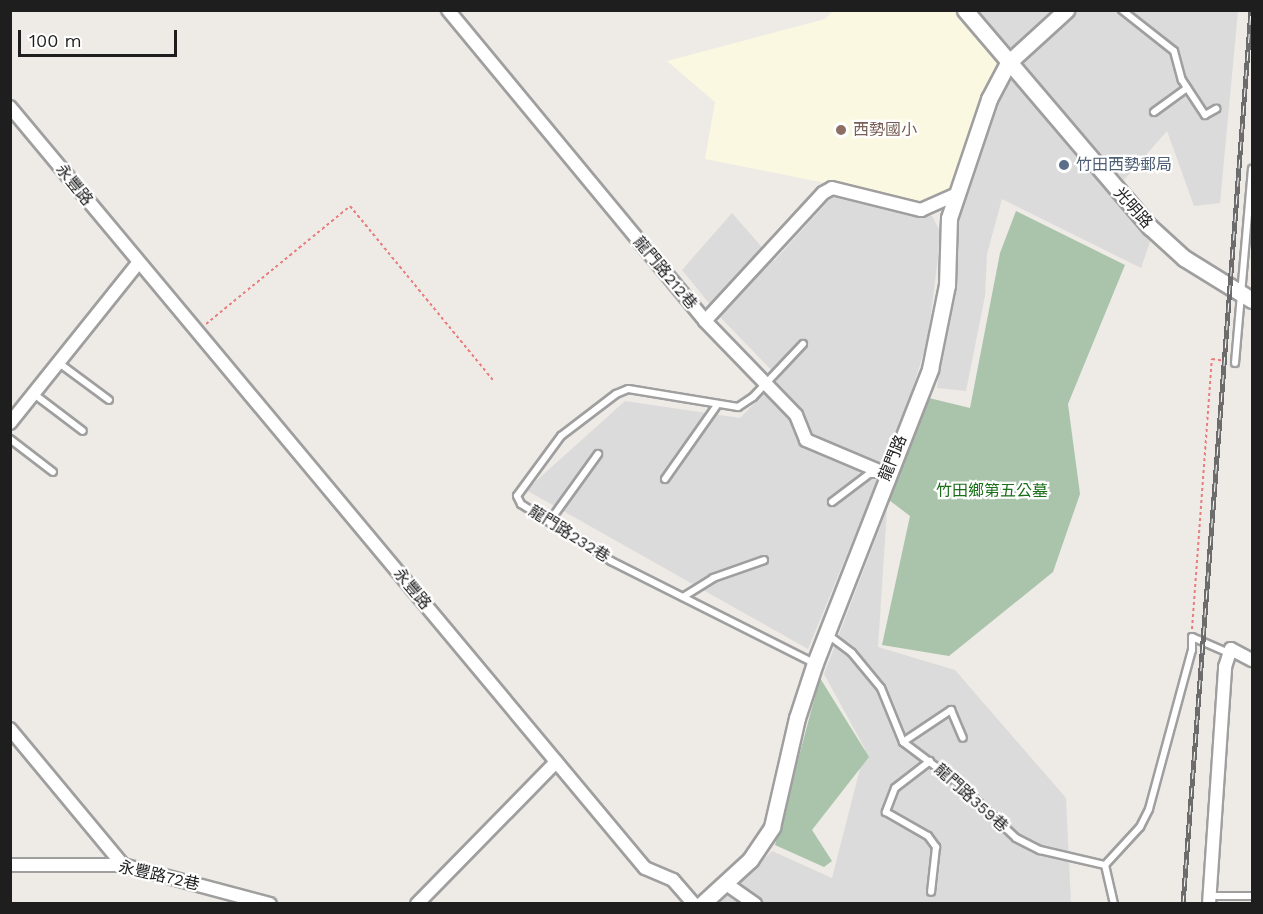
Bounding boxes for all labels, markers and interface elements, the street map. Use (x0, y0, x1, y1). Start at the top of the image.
scale bar (21, 18, 180, 56)
text: 100 m (29, 30, 82, 51)
place label: 西勢國小 (853, 120, 917, 140)
marker: 西勢國小 (834, 123, 848, 137)
place label: 竹田西勢郵局 (1076, 155, 1172, 175)
marker: 竹田西勢郵局 (1057, 158, 1071, 172)
street label: 永豐路 (51, 160, 97, 210)
street label: 光明路 (1110, 184, 1156, 232)
street label: 龍門路212巷 (629, 233, 701, 313)
street label: 龍門路 (875, 432, 911, 484)
park label: 竹田鄉第五公墓 (936, 481, 1048, 501)
street label: 龍門路232巷 (525, 501, 613, 567)
street label: 永豐路 (389, 564, 435, 614)
street label: 龍門路359巷 (930, 760, 1012, 836)
street label: 永豐路72巷 (117, 857, 201, 895)

